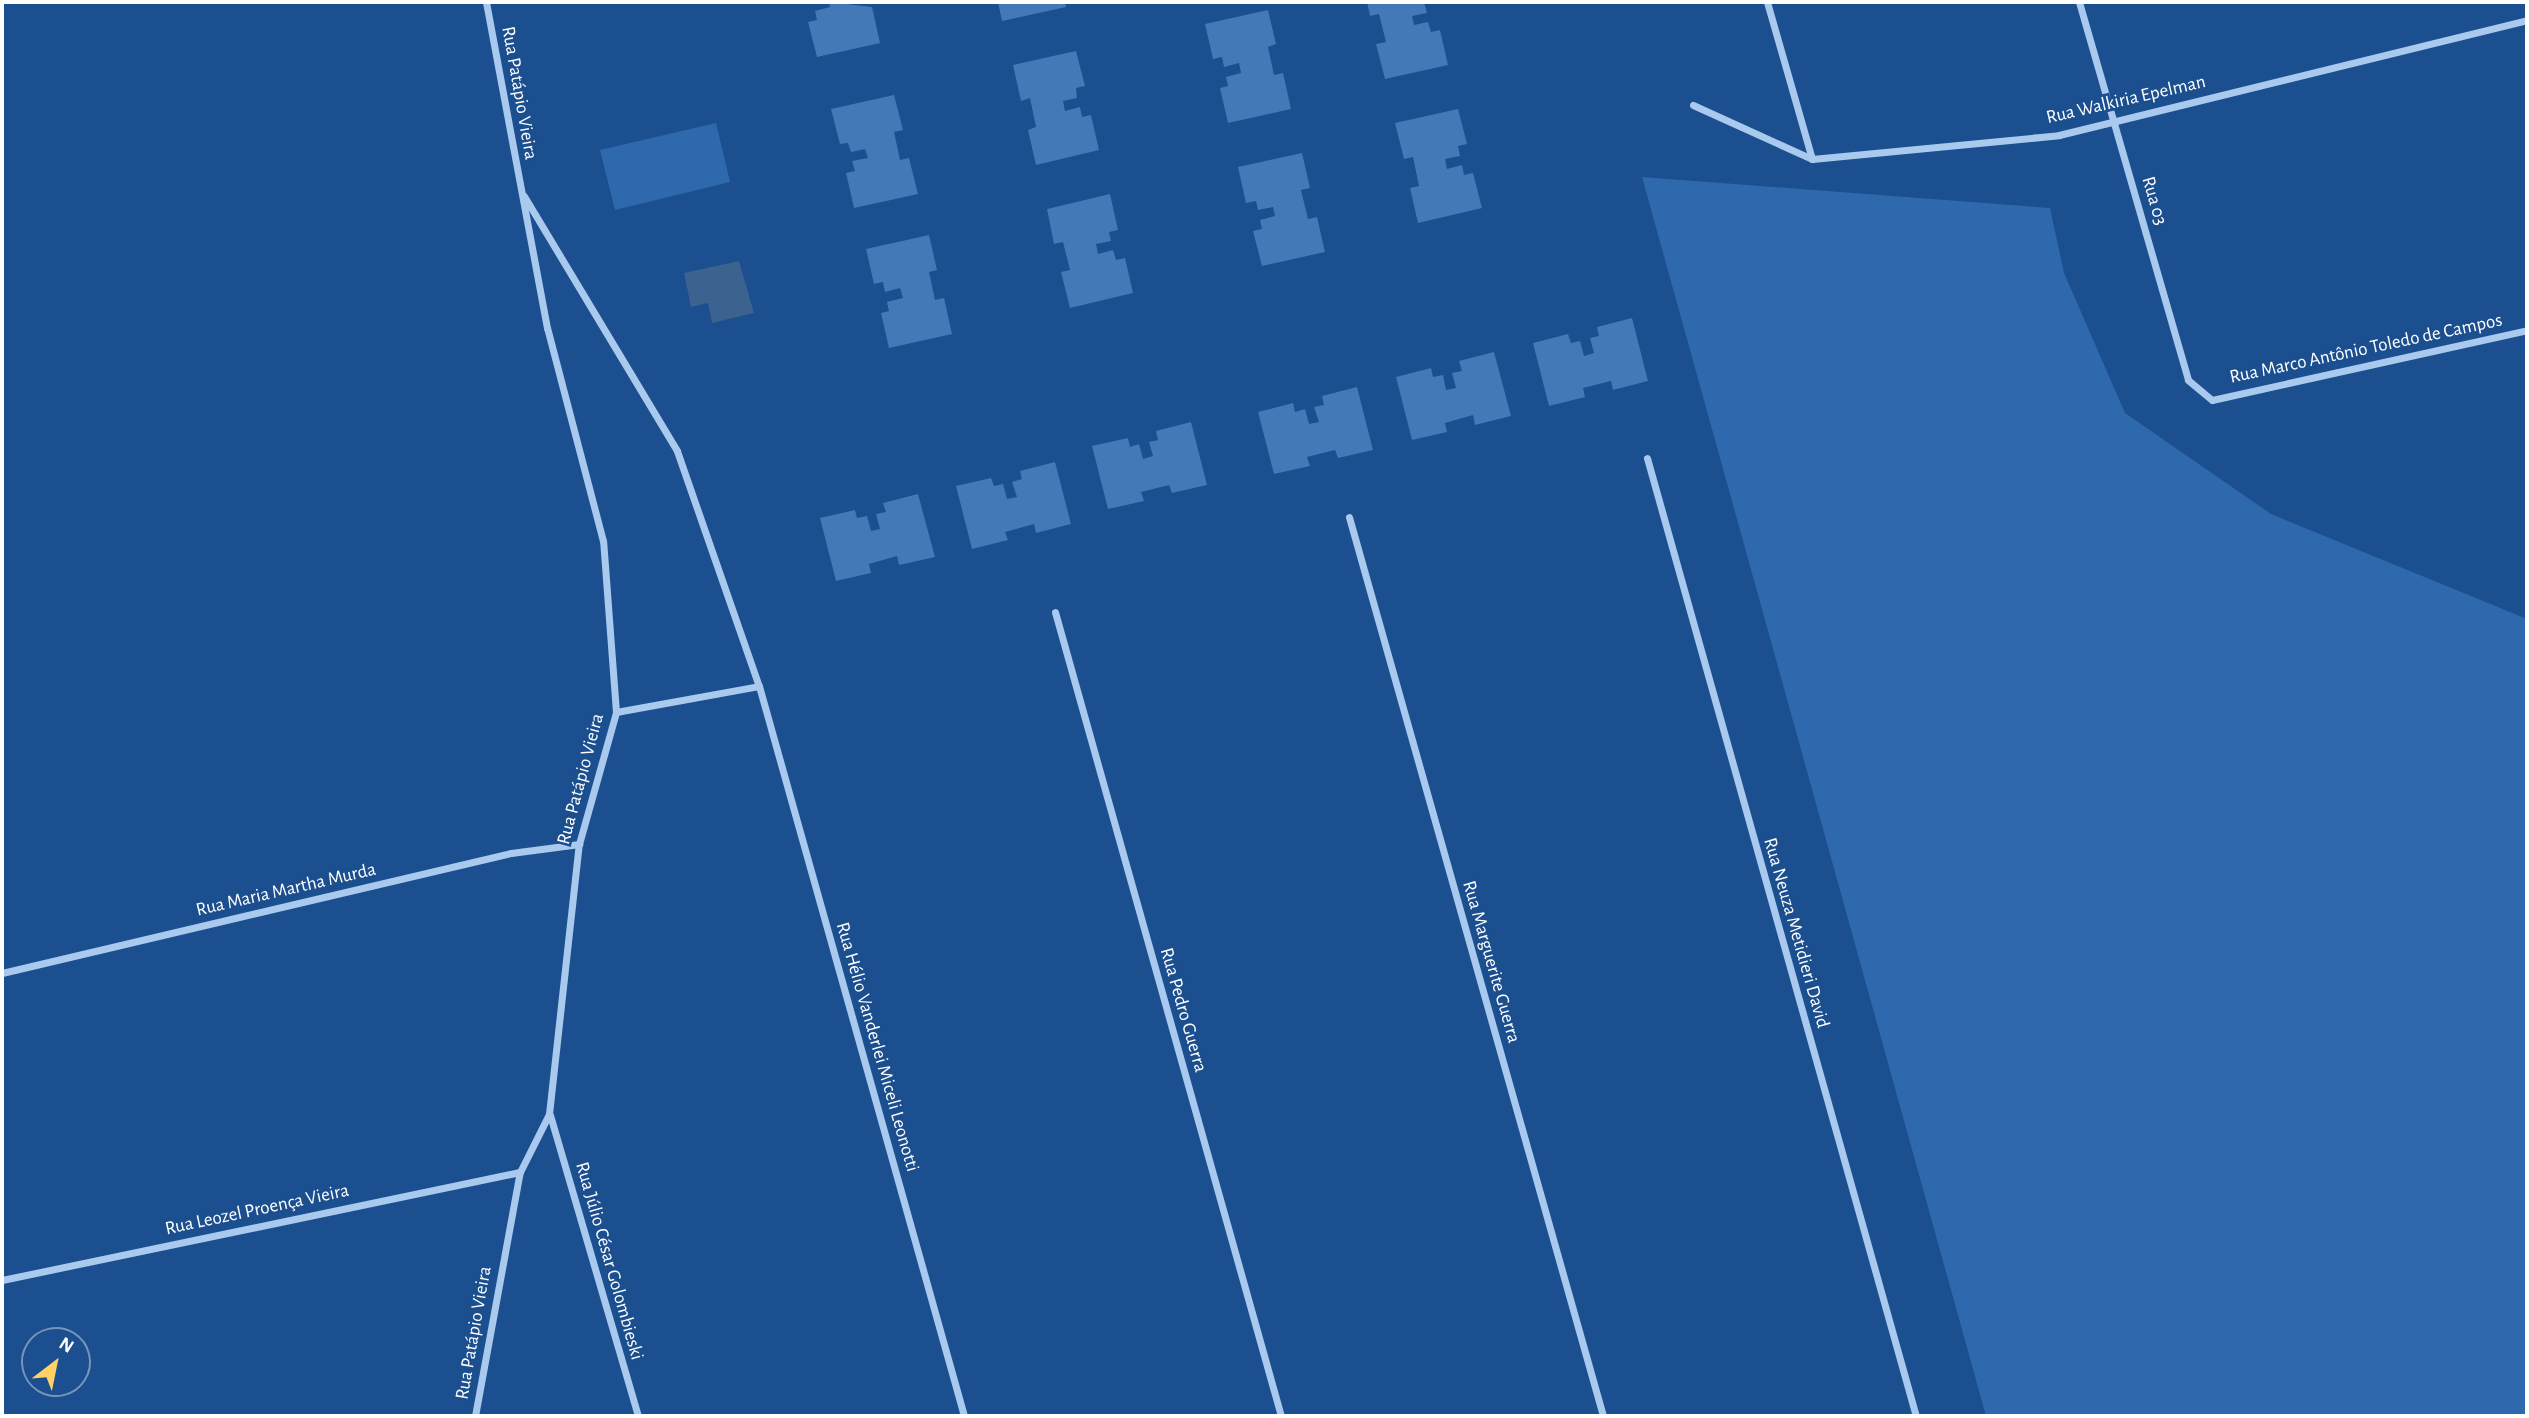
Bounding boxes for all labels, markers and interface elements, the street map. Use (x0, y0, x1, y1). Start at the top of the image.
street label: Rua Patápio Vieira (496, 25, 542, 161)
street label: Rua Walkiria Epelman (2044, 71, 2208, 129)
street label: Rua 03 (2136, 174, 2172, 228)
street label: Rua Marco Antônio Toledo de Campos (2228, 309, 2504, 389)
street label: Rua Patápio Vieira (553, 711, 609, 847)
street label: Rua Neuza Metidieri David (1758, 835, 1834, 1031)
street label: Rua Maria Martha Murda (194, 858, 378, 922)
street label: Rua Marguerite Guerra (1457, 878, 1525, 1046)
street label: Rua Hélio Vanderlei Miceli Leonotti (830, 920, 924, 1174)
street label: Rua Pedro Guerra (1154, 945, 1212, 1075)
street label: Rua Júlio César Golombieski (570, 1159, 648, 1363)
street label: Rua Leozel Proença Vieira (163, 1179, 351, 1241)
street label: Rua Patápio Vieira (451, 1265, 497, 1401)
north arrow (21, 1327, 91, 1397)
text: N (56, 1334, 77, 1357)

